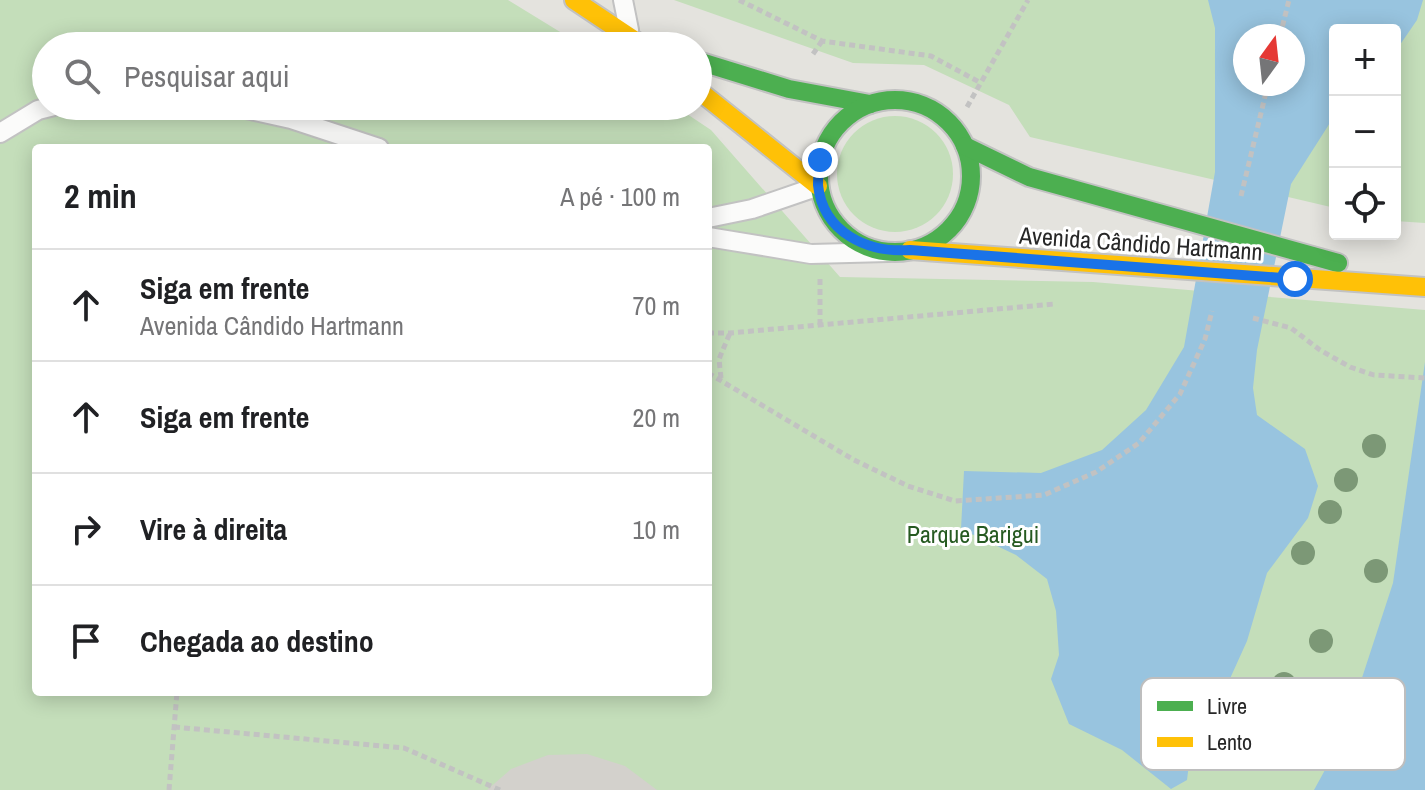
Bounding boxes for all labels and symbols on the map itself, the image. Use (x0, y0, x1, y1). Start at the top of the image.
north arrow (1233, 24, 1305, 96)
route end (802, 142, 838, 178)
street label: Avenida Cândido Hartmann (1017, 218, 1264, 267)
route start (1277, 261, 1313, 297)
park label: Parque Barigui (907, 518, 1039, 550)
legend (1141, 678, 1405, 770)
text: Livre (1207, 691, 1247, 721)
text: Lento (1207, 727, 1252, 757)

